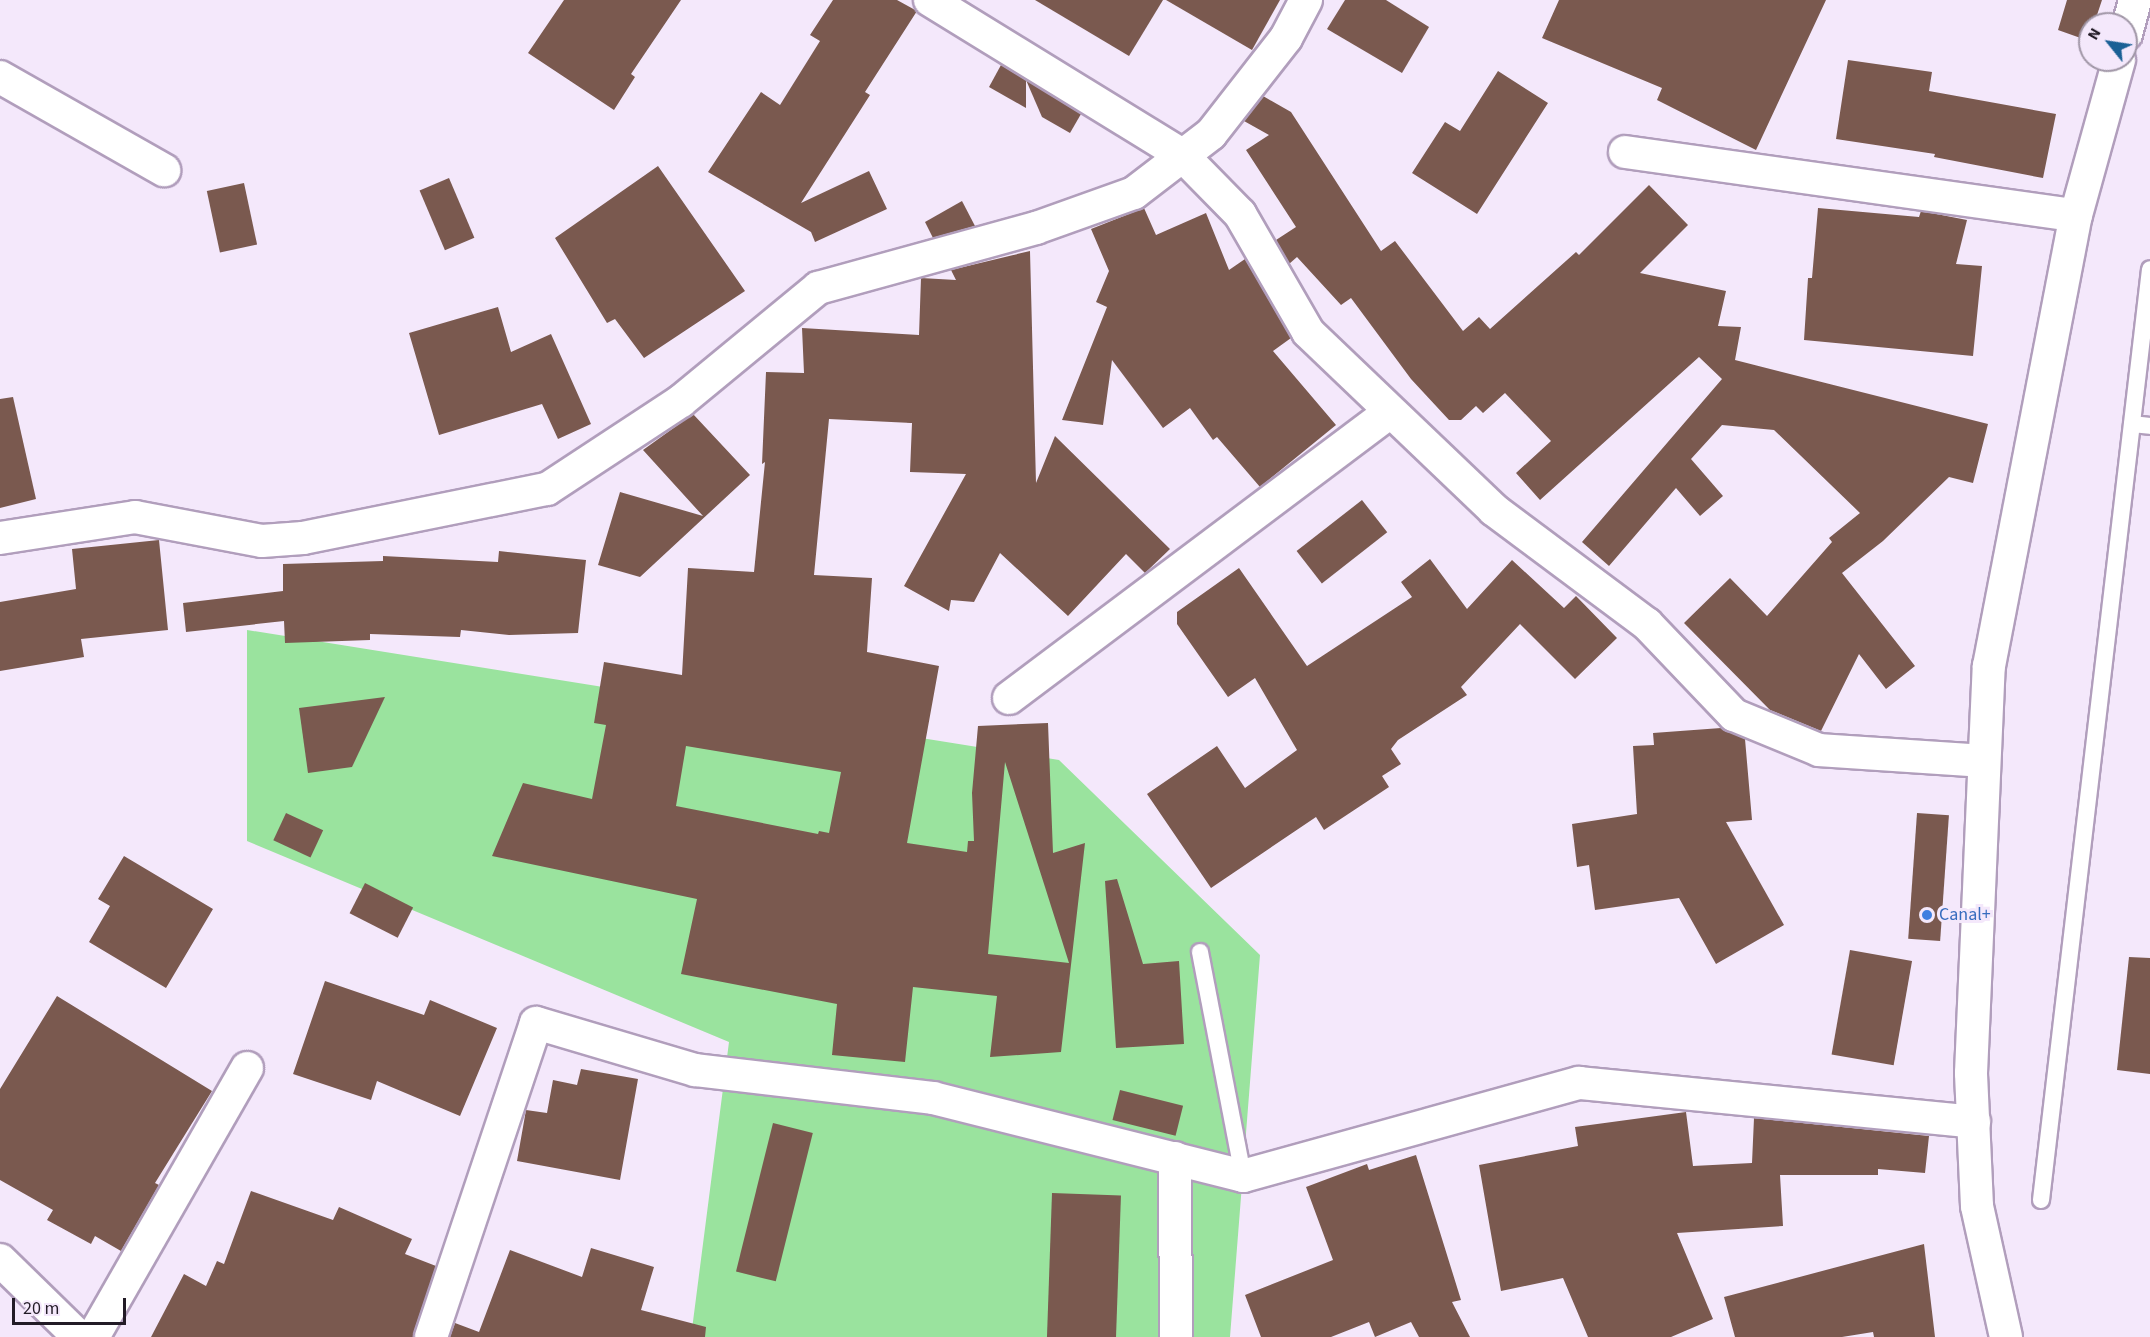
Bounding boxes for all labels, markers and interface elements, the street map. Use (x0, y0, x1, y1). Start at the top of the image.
north arrow (2078, 12, 2138, 72)
text: N (2082, 24, 2106, 44)
place label: Canal+ (1939, 904, 1991, 926)
marker: Canal+ (1920, 908, 1934, 922)
scale bar (15, 1286, 129, 1324)
text: 20 m (23, 1296, 59, 1321)

